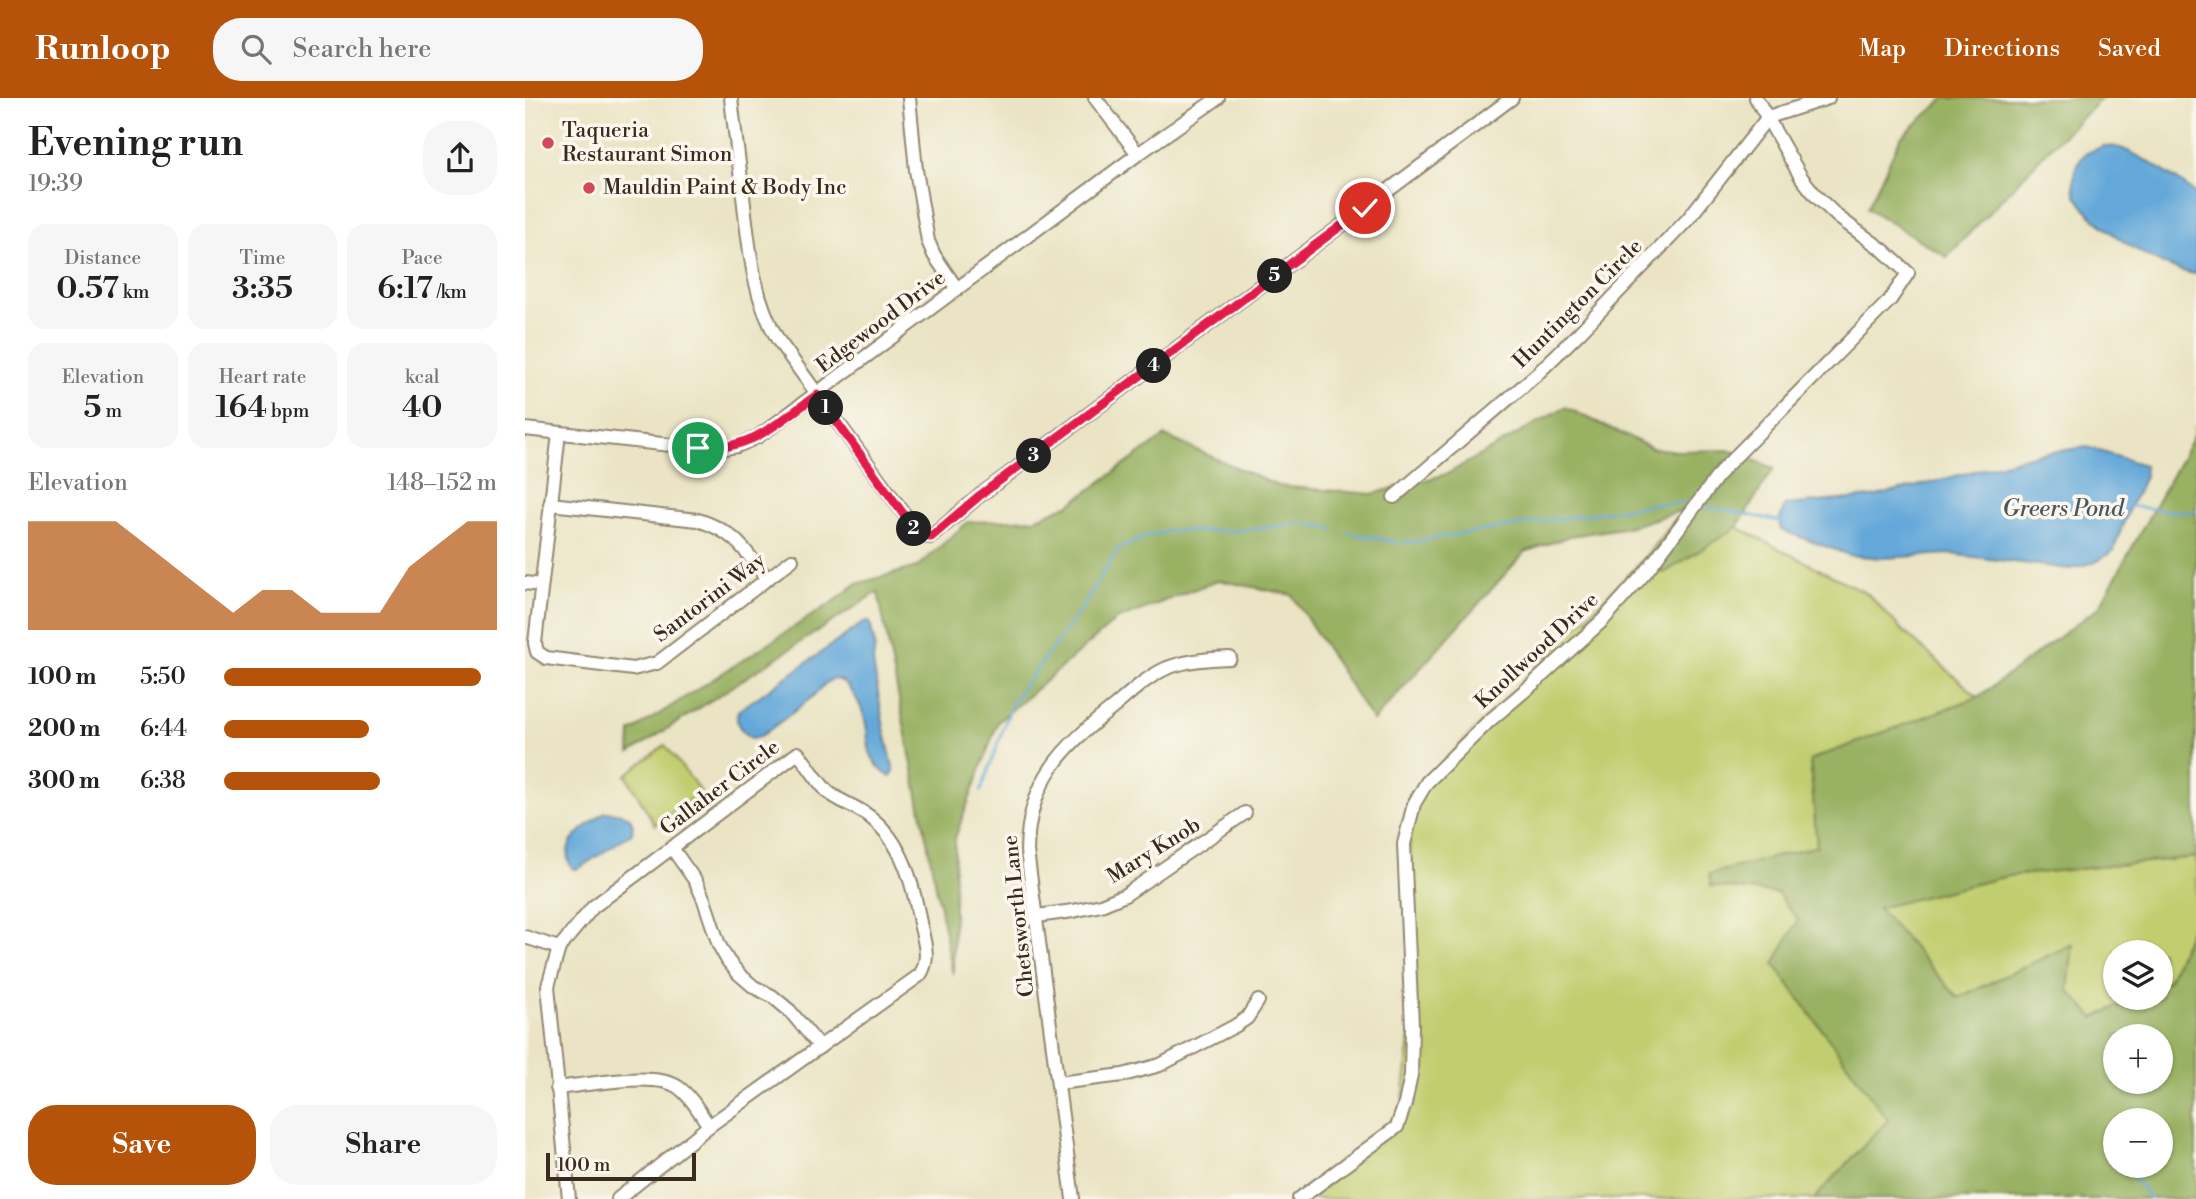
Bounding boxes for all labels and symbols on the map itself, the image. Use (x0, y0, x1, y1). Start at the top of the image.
place label: Taqueria Restaurant Simon (562, 118, 733, 168)
marker: Taqueria Restaurant Simon (540, 135, 556, 151)
place label: Mauldin Paint & Body Inc (603, 175, 847, 201)
pin (1335, 178, 1395, 238)
marker: Mauldin Paint & Body Inc (581, 180, 597, 196)
street label: Huntington Circle (1508, 234, 1648, 374)
pin: 5 (1257, 258, 1293, 294)
street label: Edgewood Drive (811, 265, 951, 379)
pin: 4 (1137, 348, 1171, 384)
pin: 1 (809, 390, 843, 426)
pin (668, 418, 728, 478)
pin: 3 (1016, 438, 1051, 474)
water label: Greers Pond (2002, 495, 2125, 523)
pin: 2 (897, 512, 931, 546)
street label: Santorini Way (649, 547, 771, 648)
street label: Knollwood Drive (1470, 587, 1604, 715)
street label: Gallaher Circle (655, 735, 785, 841)
street label: Mary Knob (1103, 812, 1205, 890)
street label: Chetsworth Lane (998, 834, 1040, 998)
scale bar (546, 1150, 697, 1182)

